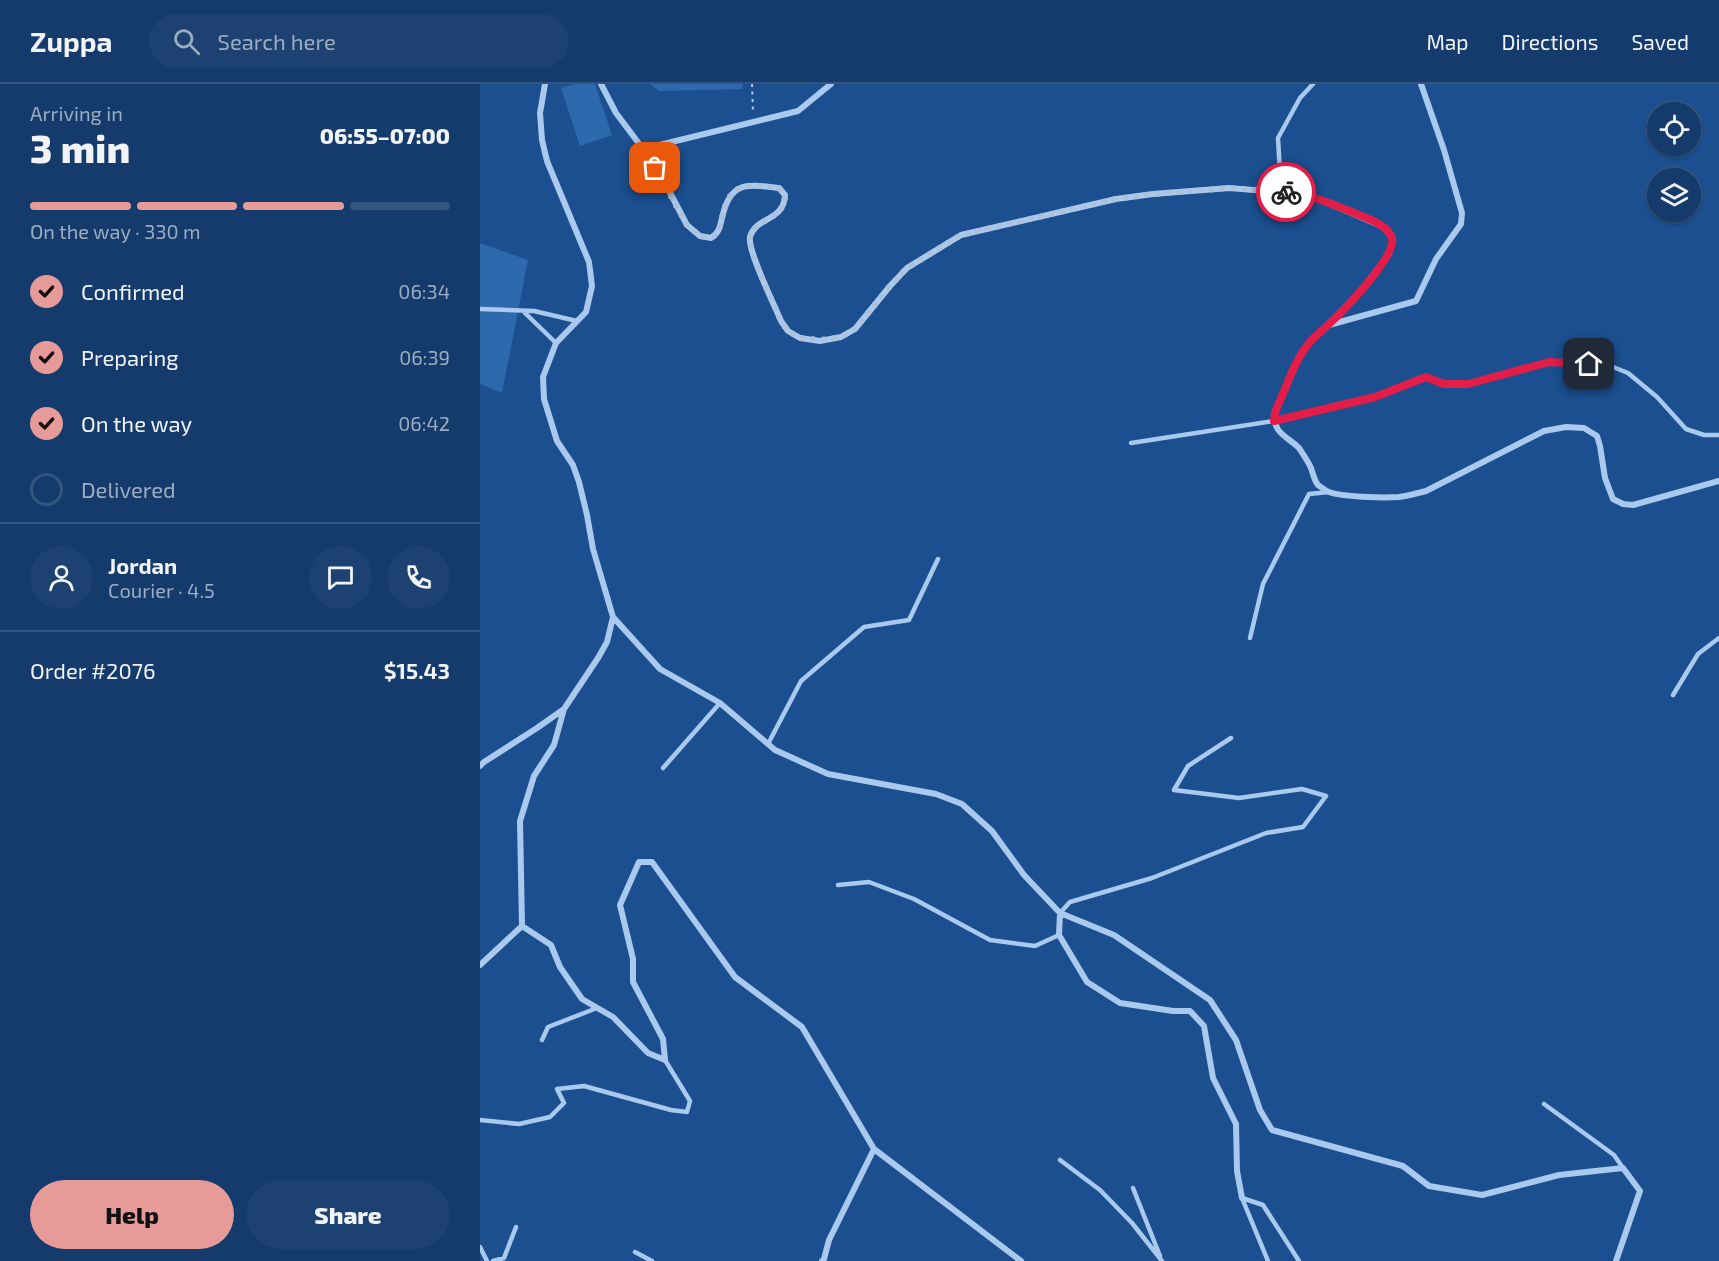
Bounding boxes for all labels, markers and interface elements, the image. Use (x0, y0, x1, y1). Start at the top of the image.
search box (149, 14, 569, 68)
text: Zuppa (30, 24, 113, 58)
icon: search (170, 25, 203, 58)
text: Search here (218, 28, 336, 54)
text: Map (1426, 29, 1469, 54)
text: Directions (1502, 29, 1598, 54)
text: Saved (1631, 29, 1689, 54)
text: Arriving in (30, 101, 123, 125)
map controls (1647, 102, 1701, 222)
button: locate (1647, 102, 1701, 156)
text: 06:55–07:00 (320, 122, 450, 148)
text: 3 min (30, 124, 130, 171)
pin (629, 142, 680, 193)
icon: bag (638, 151, 671, 184)
courier (1256, 162, 1316, 222)
button: layers (1647, 168, 1701, 222)
icon: bike (1270, 176, 1303, 209)
text: On the way · 330 m (30, 219, 201, 243)
icon: check (30, 275, 63, 308)
text: Confirmed (81, 278, 185, 304)
text: 06:34 (398, 279, 450, 303)
pin (1563, 338, 1614, 389)
icon: check (30, 341, 63, 374)
text: Preparing (81, 344, 179, 370)
text: 06:39 (399, 345, 450, 369)
icon: home (1572, 347, 1605, 380)
icon: check (30, 407, 63, 440)
text: On the way (81, 410, 192, 436)
text: 06:42 (398, 411, 450, 435)
text: Delivered (81, 476, 176, 502)
button: person (30, 546, 93, 609)
button: chat (309, 546, 372, 609)
button: phone (387, 546, 450, 609)
text: Jordan (108, 552, 177, 578)
text: Courier · 4.5 (108, 578, 215, 602)
text: Order #2076 (30, 657, 156, 683)
text: $15.43 (384, 657, 450, 683)
button: Help (30, 1180, 234, 1249)
button: Share (246, 1180, 450, 1249)

